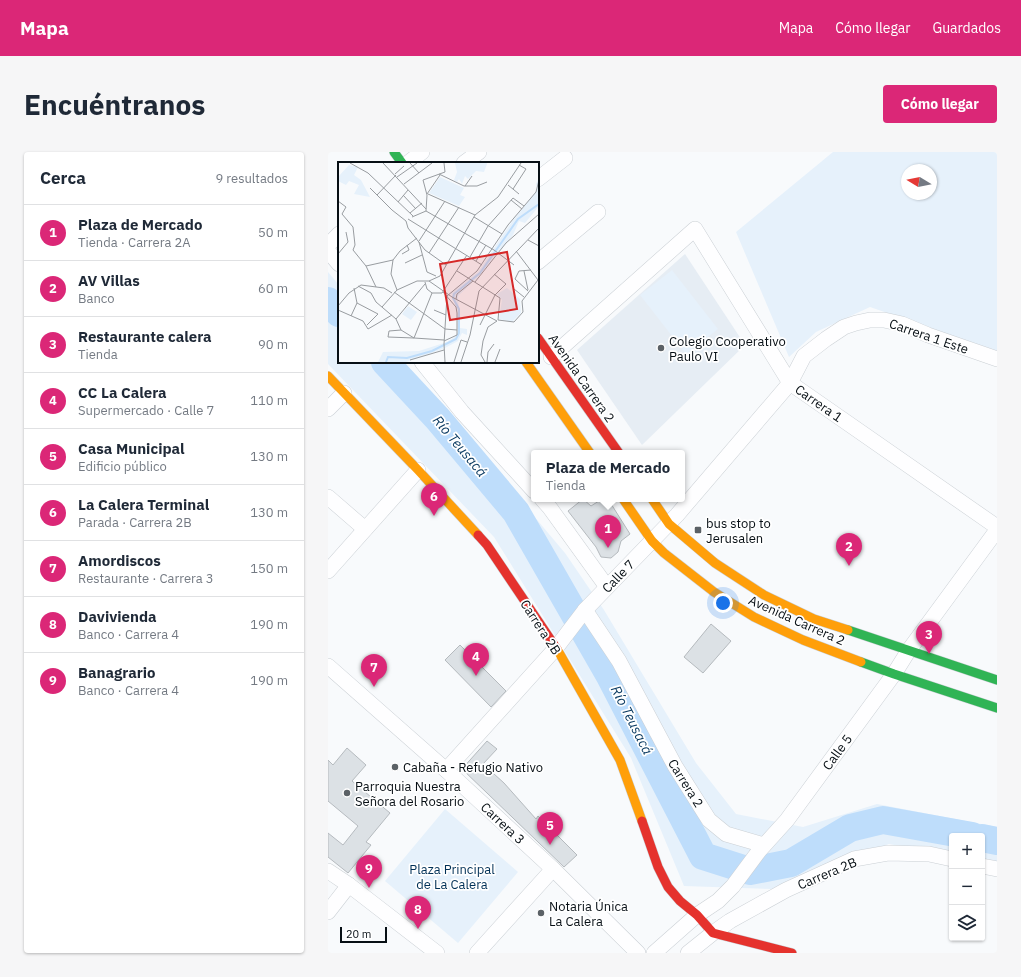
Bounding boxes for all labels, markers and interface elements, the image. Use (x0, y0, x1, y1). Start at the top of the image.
text: Mapa (20, 16, 69, 40)
text: Mapa (779, 19, 813, 37)
text: Cómo llegar (835, 19, 910, 37)
text: Guardados (932, 19, 1001, 37)
button: Cómo llegar (883, 85, 997, 123)
text: Encuéntranos (24, 86, 205, 123)
inset map (338, 162, 539, 363)
north arrow (901, 164, 937, 200)
text: Cerca (40, 167, 86, 189)
text: 9 resultados (215, 170, 288, 187)
text: Plaza de Mercado (78, 215, 202, 234)
text: 1 (49, 224, 57, 241)
text: 50 m (258, 224, 288, 241)
text: Tienda · Carrera 2A (78, 234, 191, 251)
text: AV Villas (78, 271, 140, 290)
text: 2 (49, 280, 57, 297)
text: 60 m (258, 280, 288, 297)
text: Banco (78, 290, 115, 307)
street label: Carrera 1 Este (887, 315, 971, 358)
text: Restaurante calera (78, 327, 212, 346)
street label: Avenida Carrera 2 (545, 331, 618, 426)
place label: Colegio Cooperativo Paulo VI (669, 333, 786, 365)
text: 3 (49, 336, 57, 353)
text: 90 m (258, 336, 288, 353)
marker: Colegio Cooperativo Paulo VI (656, 343, 666, 353)
text: Tienda (78, 346, 118, 363)
street label: Carrera 1 (792, 381, 846, 426)
text: CC La Calera (78, 383, 167, 402)
text: 4 (49, 392, 57, 409)
text: 110 m (250, 392, 288, 409)
text: Supermercado · Calle 7 (78, 402, 214, 419)
water label: Río Teusacá (429, 411, 491, 481)
text: Casa Municipal (78, 439, 185, 458)
text: 5 (49, 448, 57, 465)
text: 130 m (250, 448, 288, 465)
popup (531, 450, 685, 502)
text: Edificio público (78, 458, 167, 475)
text: Plaza de Mercado (546, 458, 670, 477)
text: Tienda (546, 477, 585, 494)
pin: 6 (421, 483, 447, 516)
text: La Calera Terminal (78, 495, 209, 514)
text: 6 (49, 504, 57, 521)
text: 130 m (250, 504, 288, 521)
text: Parada · Carrera 2B (78, 514, 192, 531)
pin: 1 (595, 515, 621, 548)
place label: bus stop to Jerusalen (706, 515, 771, 547)
marker: bus stop to Jerusalen (693, 525, 703, 535)
pin: 2 (836, 533, 862, 566)
text: Amordiscos (78, 551, 161, 570)
street label: Calle 7 (598, 556, 638, 597)
text: 7 (49, 560, 57, 577)
text: 150 m (250, 560, 288, 577)
text: Restaurante · Carrera 3 (78, 570, 214, 587)
street label: Avenida Carrera 2 (746, 592, 848, 649)
your location (713, 593, 733, 613)
street label: Carrera 2B (516, 596, 565, 658)
text: Davivienda (78, 607, 157, 626)
text: 8 (49, 616, 57, 633)
text: 190 m (250, 616, 288, 633)
pin: 3 (916, 621, 942, 654)
text: Banco · Carrera 4 (78, 626, 179, 643)
pin: 4 (463, 643, 489, 676)
pin: 7 (361, 654, 387, 687)
text: Banagrario (78, 663, 156, 682)
text: 9 (49, 672, 57, 689)
text: 190 m (250, 672, 288, 689)
text: Banco · Carrera 4 (78, 682, 179, 699)
water label: Río Teusacá (607, 682, 657, 758)
street label: Calle 5 (819, 731, 856, 773)
street label: Carrera 2 (664, 756, 707, 811)
place label: Cabaña - Refugio Nativo (403, 759, 543, 776)
marker: Cabaña - Refugio Nativo (390, 762, 400, 772)
place label: Parroquia Nuestra Señora del Rosario (355, 778, 464, 810)
marker: Parroquia Nuestra Señora del Rosario (342, 788, 352, 798)
street label: Carrera 3 (477, 799, 528, 848)
pin: 5 (537, 812, 563, 845)
map controls (949, 833, 985, 941)
button: + (949, 833, 985, 869)
street label: Carrera 2B (795, 853, 859, 894)
pin: 9 (356, 855, 382, 888)
park label: Plaza Principal de La Calera (409, 861, 495, 893)
button: − (949, 869, 985, 905)
pin: 8 (405, 896, 431, 929)
place label: Notaria Única La Calera (549, 898, 628, 930)
button: layers (949, 905, 985, 941)
marker: Notaria Única La Calera (536, 908, 546, 918)
scale bar (340, 925, 387, 944)
text: 20 m (346, 927, 371, 941)

